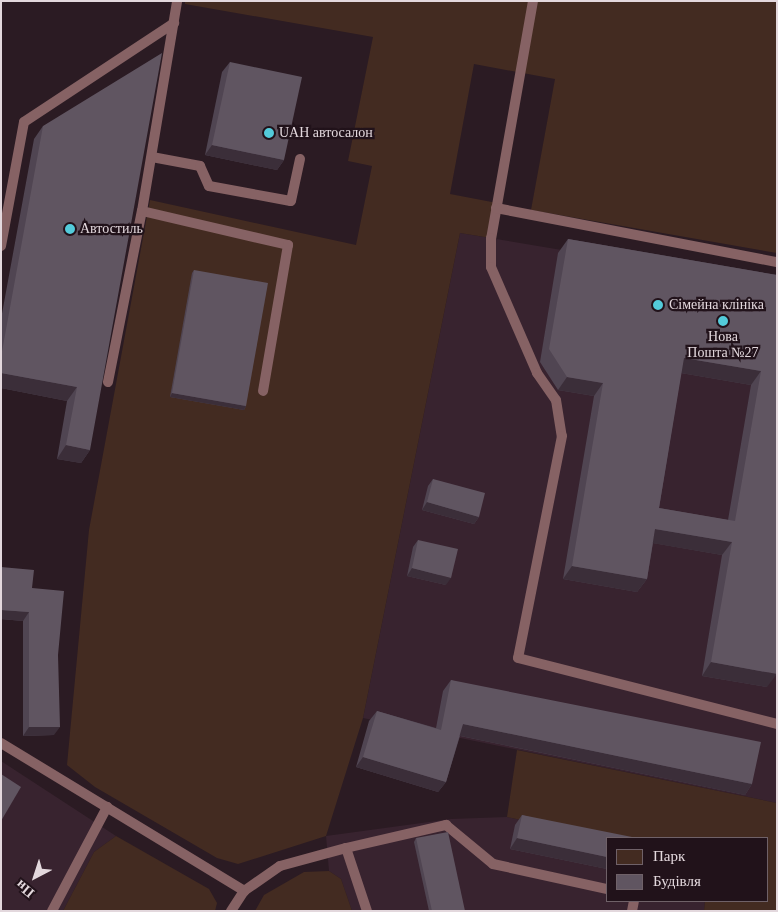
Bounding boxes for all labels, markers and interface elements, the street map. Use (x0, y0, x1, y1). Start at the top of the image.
place label: UAH автосалон (279, 125, 373, 141)
marker: UAH автосалон (263, 127, 275, 139)
place label: Автостиль (80, 221, 143, 237)
marker: Автостиль (64, 223, 76, 235)
place label: Сімейна клініка (669, 297, 764, 313)
marker: Сімейна клініка (651, 298, 665, 312)
marker: Нова Пошта №27 (717, 315, 729, 327)
place label: Нова Пошта №27 (687, 329, 759, 362)
legend (606, 837, 768, 902)
text: Парк (653, 848, 685, 864)
north arrow (10, 852, 60, 902)
text: Будівля (653, 873, 701, 889)
text: Пн (13, 877, 37, 901)

